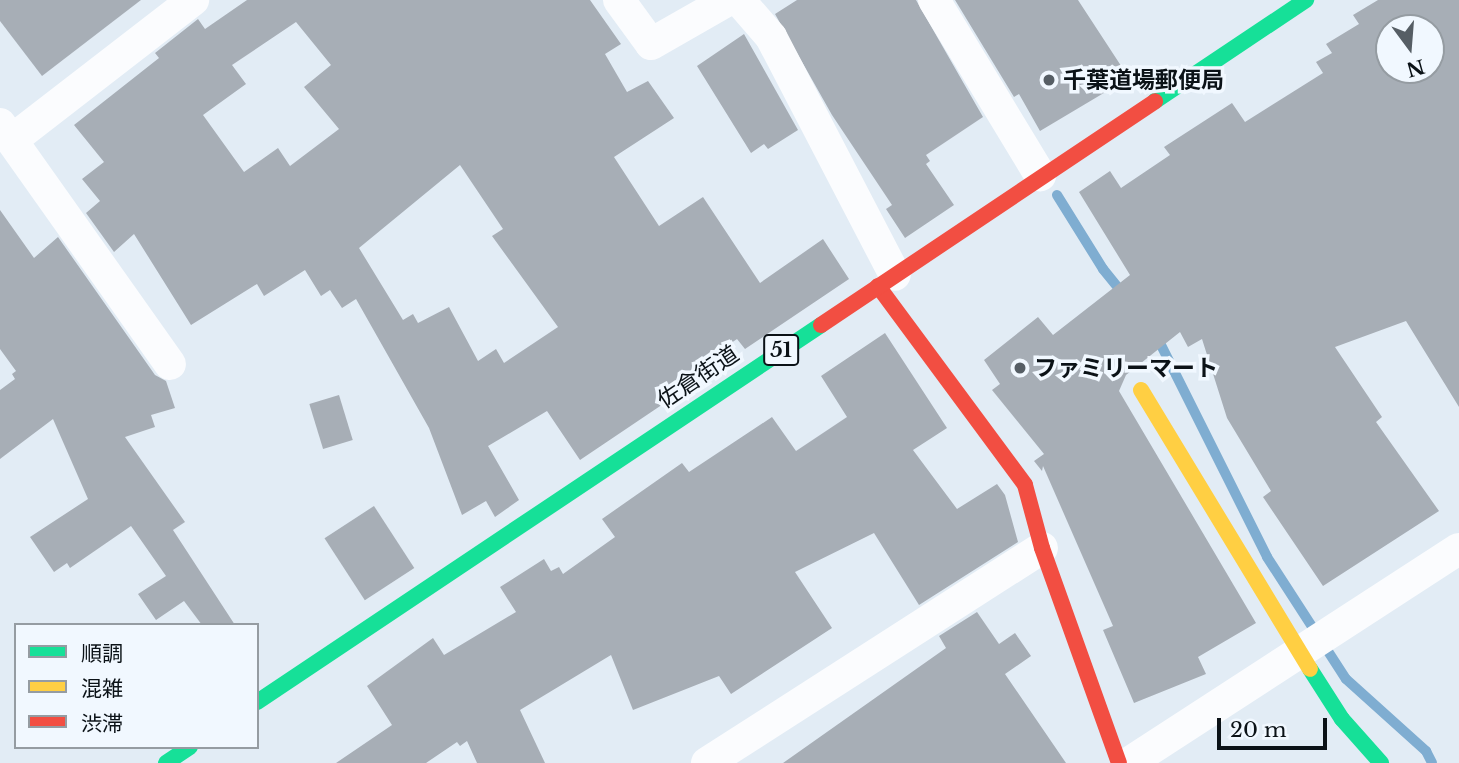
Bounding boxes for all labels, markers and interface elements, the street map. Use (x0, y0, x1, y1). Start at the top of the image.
north arrow (1375, 14, 1445, 84)
text: N (1404, 54, 1427, 81)
place label: 千葉道場郵便局 (1063, 66, 1224, 94)
marker: 千葉道場郵便局 (1041, 72, 1057, 88)
road number: 51 (762, 332, 800, 368)
street label: 佐倉街道 (652, 340, 744, 414)
place label: ファミリーマート (1034, 354, 1218, 382)
marker: ファミリーマート (1012, 360, 1028, 376)
legend (14, 623, 259, 749)
text: 順調 (81, 641, 123, 667)
text: 混雑 (81, 676, 123, 702)
scale bar (1221, 704, 1331, 748)
text: 渋滞 (81, 711, 123, 737)
text: 20 m (1230, 717, 1287, 743)

